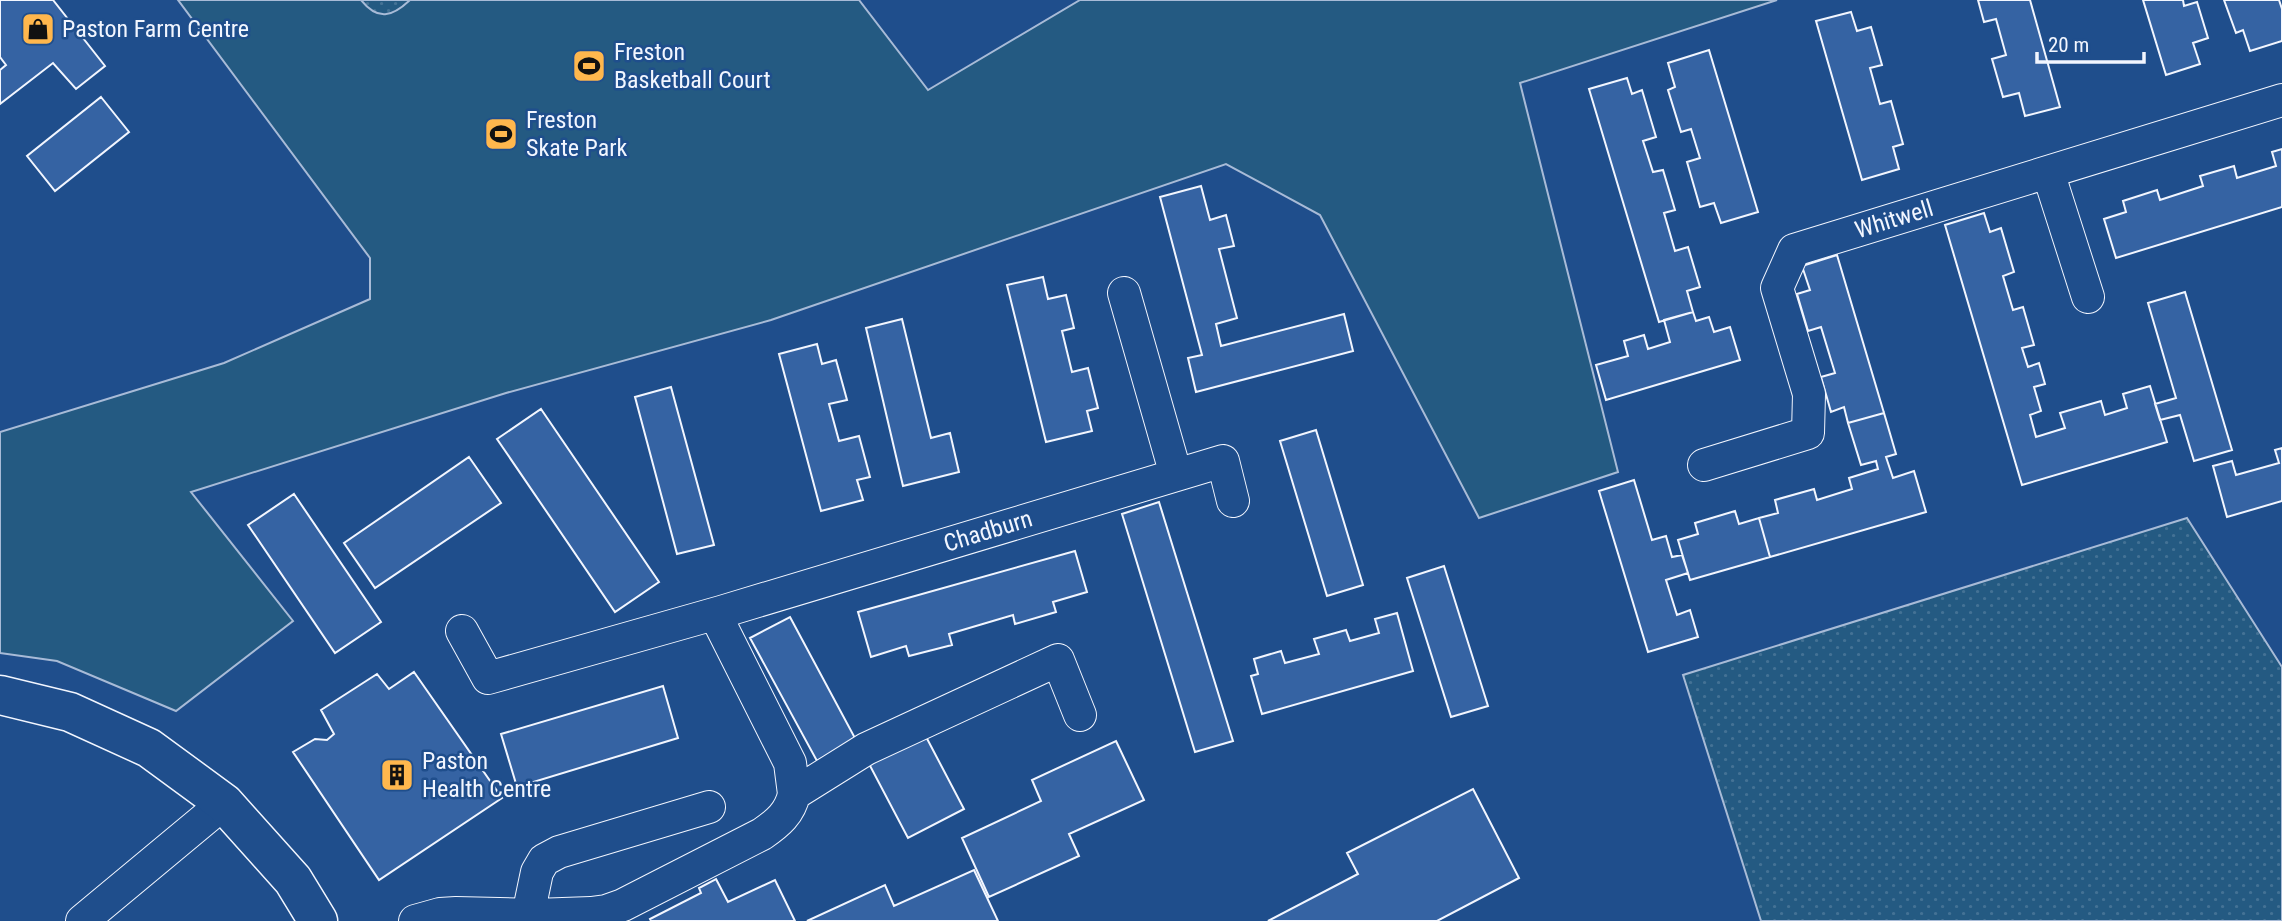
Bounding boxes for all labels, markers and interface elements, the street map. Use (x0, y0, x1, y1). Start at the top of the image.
shop icon: Paston Farm Centre (19, 10, 57, 48)
place label: Paston Farm Centre (62, 15, 249, 43)
scale bar (2037, 21, 2144, 65)
text: 20 m (2048, 33, 2089, 57)
place label: Freston Basketball Court (614, 38, 771, 94)
sports icon: Freston Basketball Court (570, 47, 608, 85)
place label: Freston Skate Park (526, 106, 628, 162)
sports icon: Freston Skate Park (482, 115, 520, 153)
street label: Whitwell (1851, 194, 1937, 244)
street label: Chadburn (940, 504, 1036, 558)
place label: Paston Health Centre (422, 747, 551, 803)
building icon: Paston Health Centre (378, 756, 416, 794)

